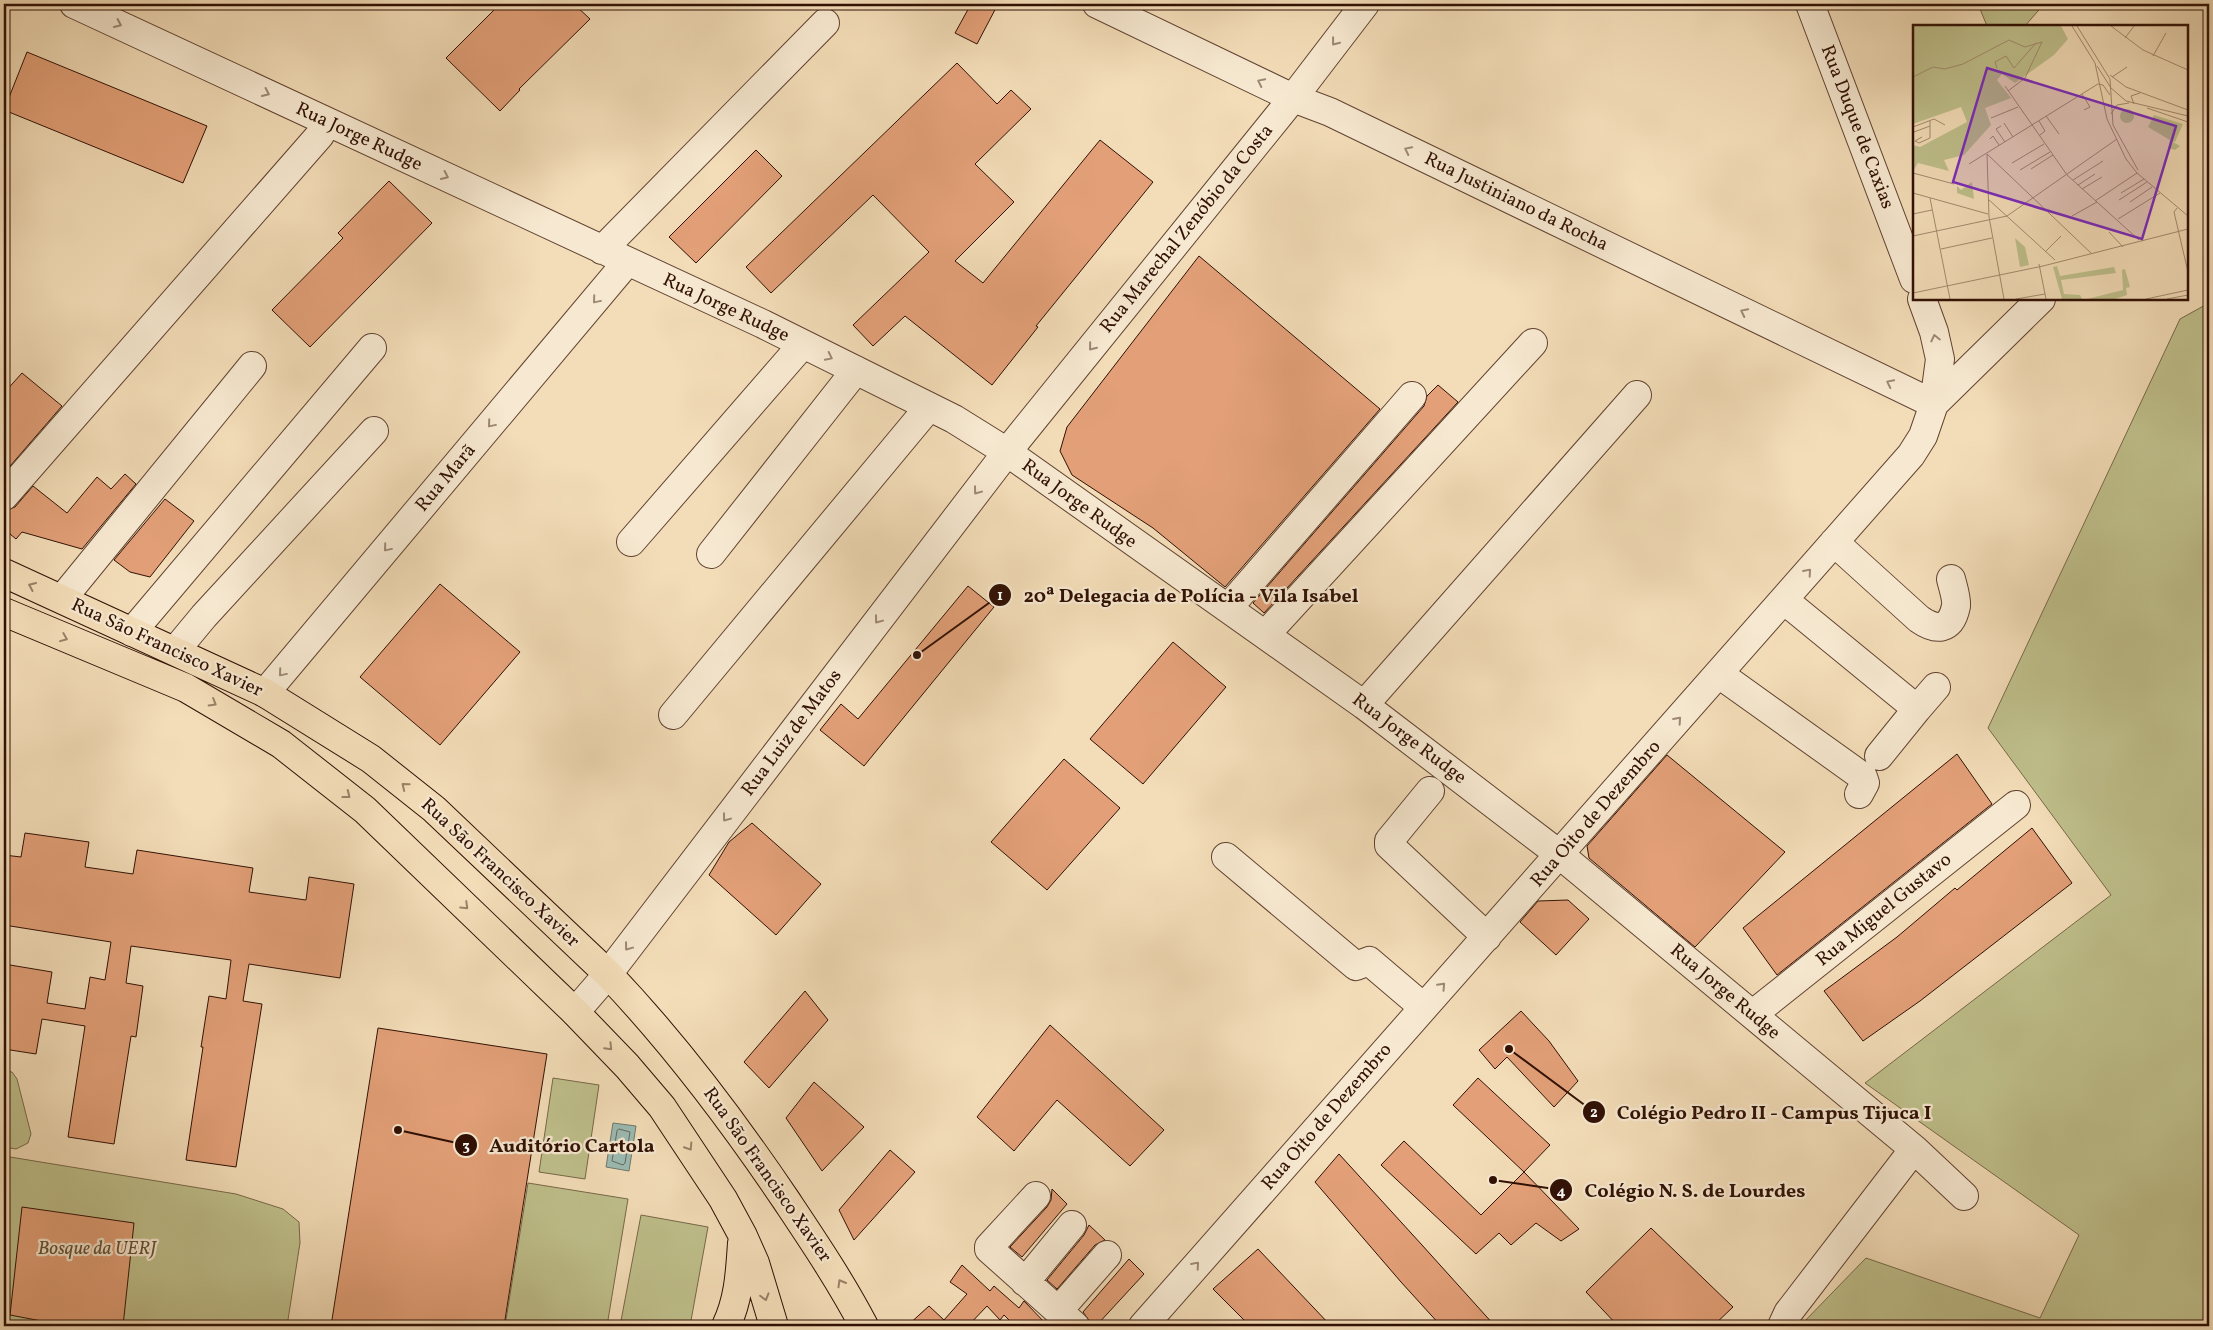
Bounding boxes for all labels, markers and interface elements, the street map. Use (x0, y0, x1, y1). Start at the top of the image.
one-way arrow (113, 18, 122, 29)
inset map (1913, 25, 2188, 300)
one-way arrow (1333, 36, 1341, 45)
street label: Rua Duque de Caxias (1814, 41, 1900, 213)
one-way arrow (1257, 78, 1266, 88)
one-way arrow (261, 87, 270, 97)
street label: Rua Jorge Rudge (291, 96, 427, 178)
street label: Rua Marechal Zenóbio da Costa (1094, 119, 1280, 339)
one-way arrow (1404, 146, 1413, 156)
street label: Rua Justiniano da Rocha (1420, 146, 1612, 258)
one-way arrow (440, 170, 449, 181)
street label: Rua Jorge Rudge (658, 267, 794, 349)
one-way arrow (593, 294, 602, 303)
one-way arrow (1740, 308, 1749, 318)
one-way arrow (1931, 334, 1941, 343)
one-way arrow (1089, 341, 1097, 350)
one-way arrow (824, 351, 833, 361)
one-way arrow (1886, 378, 1895, 389)
one-way arrow (489, 418, 497, 427)
street label: Rua Marã (410, 438, 482, 518)
street label: Rua Jorge Rudge (1016, 453, 1142, 555)
one-way arrow (975, 485, 983, 494)
one-way arrow (383, 543, 392, 552)
one-way arrow (1802, 569, 1811, 578)
callout: 20ª Delegacia de Polícia - Vila Isabel (988, 577, 1369, 612)
one-way arrow (28, 581, 37, 592)
text: 20ª Delegacia de Polícia - Vila Isabel (1023, 583, 1359, 611)
text: 1 (997, 586, 1003, 607)
street label: Rua São Francisco Xavier (67, 592, 267, 704)
one-way arrow (876, 614, 884, 623)
one-way arrow (60, 632, 68, 642)
street label: Rua Luiz de Matos (736, 664, 848, 802)
one-way arrow (279, 667, 288, 676)
street label: Rua Jorge Rudge (1346, 687, 1472, 791)
one-way arrow (208, 697, 217, 707)
one-way arrow (1672, 717, 1681, 726)
street label: Rua Oito de Dezembro (1525, 735, 1667, 893)
one-way arrow (402, 784, 411, 792)
one-way arrow (341, 789, 351, 798)
street label: Rua São Francisco Xavier (415, 792, 585, 954)
one-way arrow (724, 812, 732, 821)
street label: Rua Miguel Gustavo (1811, 847, 1957, 973)
one-way arrow (459, 901, 468, 910)
street label: Rua Jorge Rudge (1664, 938, 1786, 1046)
one-way arrow (625, 941, 634, 951)
one-way arrow (1436, 983, 1445, 992)
street label: Rua Oito de Dezembro (1256, 1038, 1398, 1196)
one-way arrow (603, 1041, 612, 1050)
street label: Rua São Francisco Xavier (696, 1082, 838, 1268)
callout: Colégio Pedro II - Campus Tijuca I (1581, 1094, 1942, 1129)
text: Colégio Pedro II - Campus Tijuca I (1617, 1100, 1931, 1128)
text: 2 (1590, 1103, 1598, 1124)
callout: Auditório Cartola (454, 1127, 664, 1162)
text: Auditório Cartola (489, 1133, 655, 1161)
text: 3 (462, 1136, 470, 1157)
one-way arrow (683, 1142, 693, 1151)
callout: Colégio N. S. de Lourdes (1549, 1173, 1815, 1208)
text: Colégio N. S. de Lourdes (1584, 1178, 1806, 1206)
text: 4 (1556, 1182, 1566, 1203)
park label: Bosque da UERJ (38, 1236, 157, 1262)
one-way arrow (1190, 1262, 1199, 1271)
one-way arrow (837, 1280, 847, 1289)
one-way arrow (760, 1293, 770, 1301)

